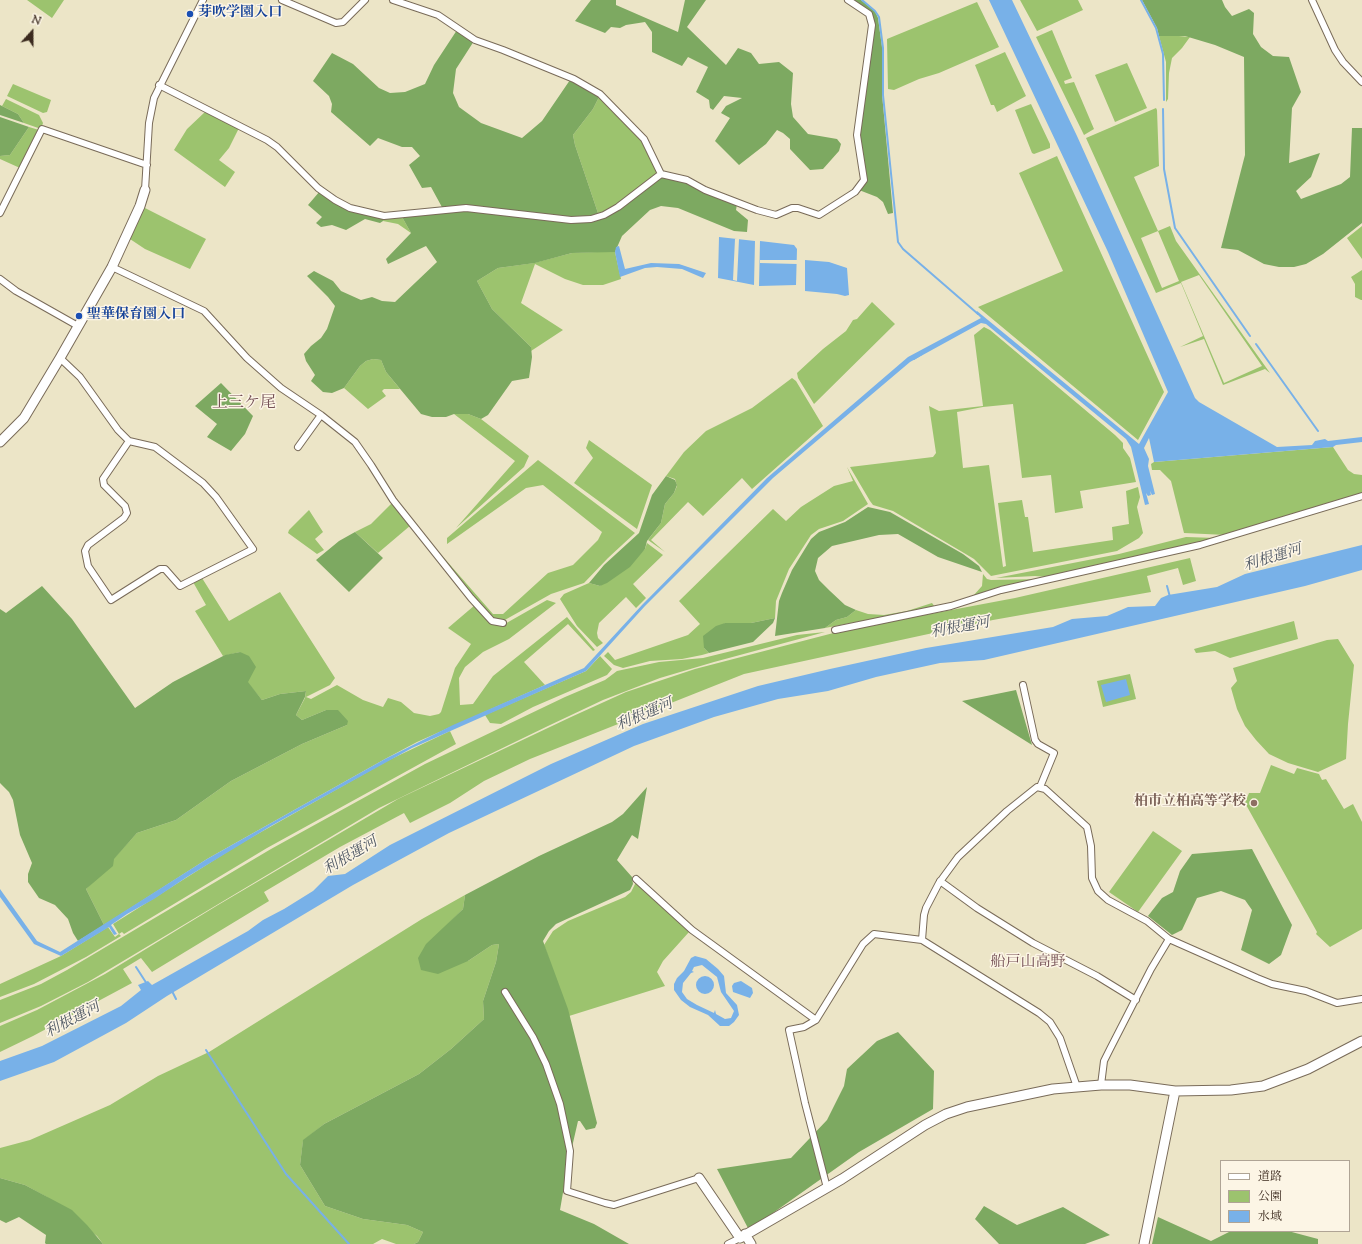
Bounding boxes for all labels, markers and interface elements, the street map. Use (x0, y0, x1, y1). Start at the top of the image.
place label: 芽吹学園入口 (198, 6, 282, 22)
marker: 芽吹学園入口 (185, 9, 195, 19)
north arrow (12, 12, 52, 52)
text: N (29, 12, 43, 30)
place label: 聖華保育園入口 (87, 308, 185, 324)
marker: 聖華保育園入口 (74, 311, 84, 321)
district label: 上三ケ尾 (212, 394, 276, 414)
water label: 利根運河 (1242, 542, 1304, 576)
water label: 利根運河 (929, 615, 991, 643)
water label: 利根運河 (614, 696, 676, 736)
place label: 柏市立柏高等学校 (1134, 795, 1246, 811)
marker: 柏市立柏高等学校 (1249, 798, 1259, 808)
water label: 利根運河 (321, 834, 381, 880)
district label: 船戸山高野 (991, 954, 1065, 972)
water label: 利根運河 (42, 999, 104, 1043)
legend (1220, 1160, 1350, 1232)
text: 道路 (1258, 1168, 1282, 1186)
text: 公園 (1258, 1188, 1282, 1206)
text: 水域 (1258, 1208, 1282, 1226)

